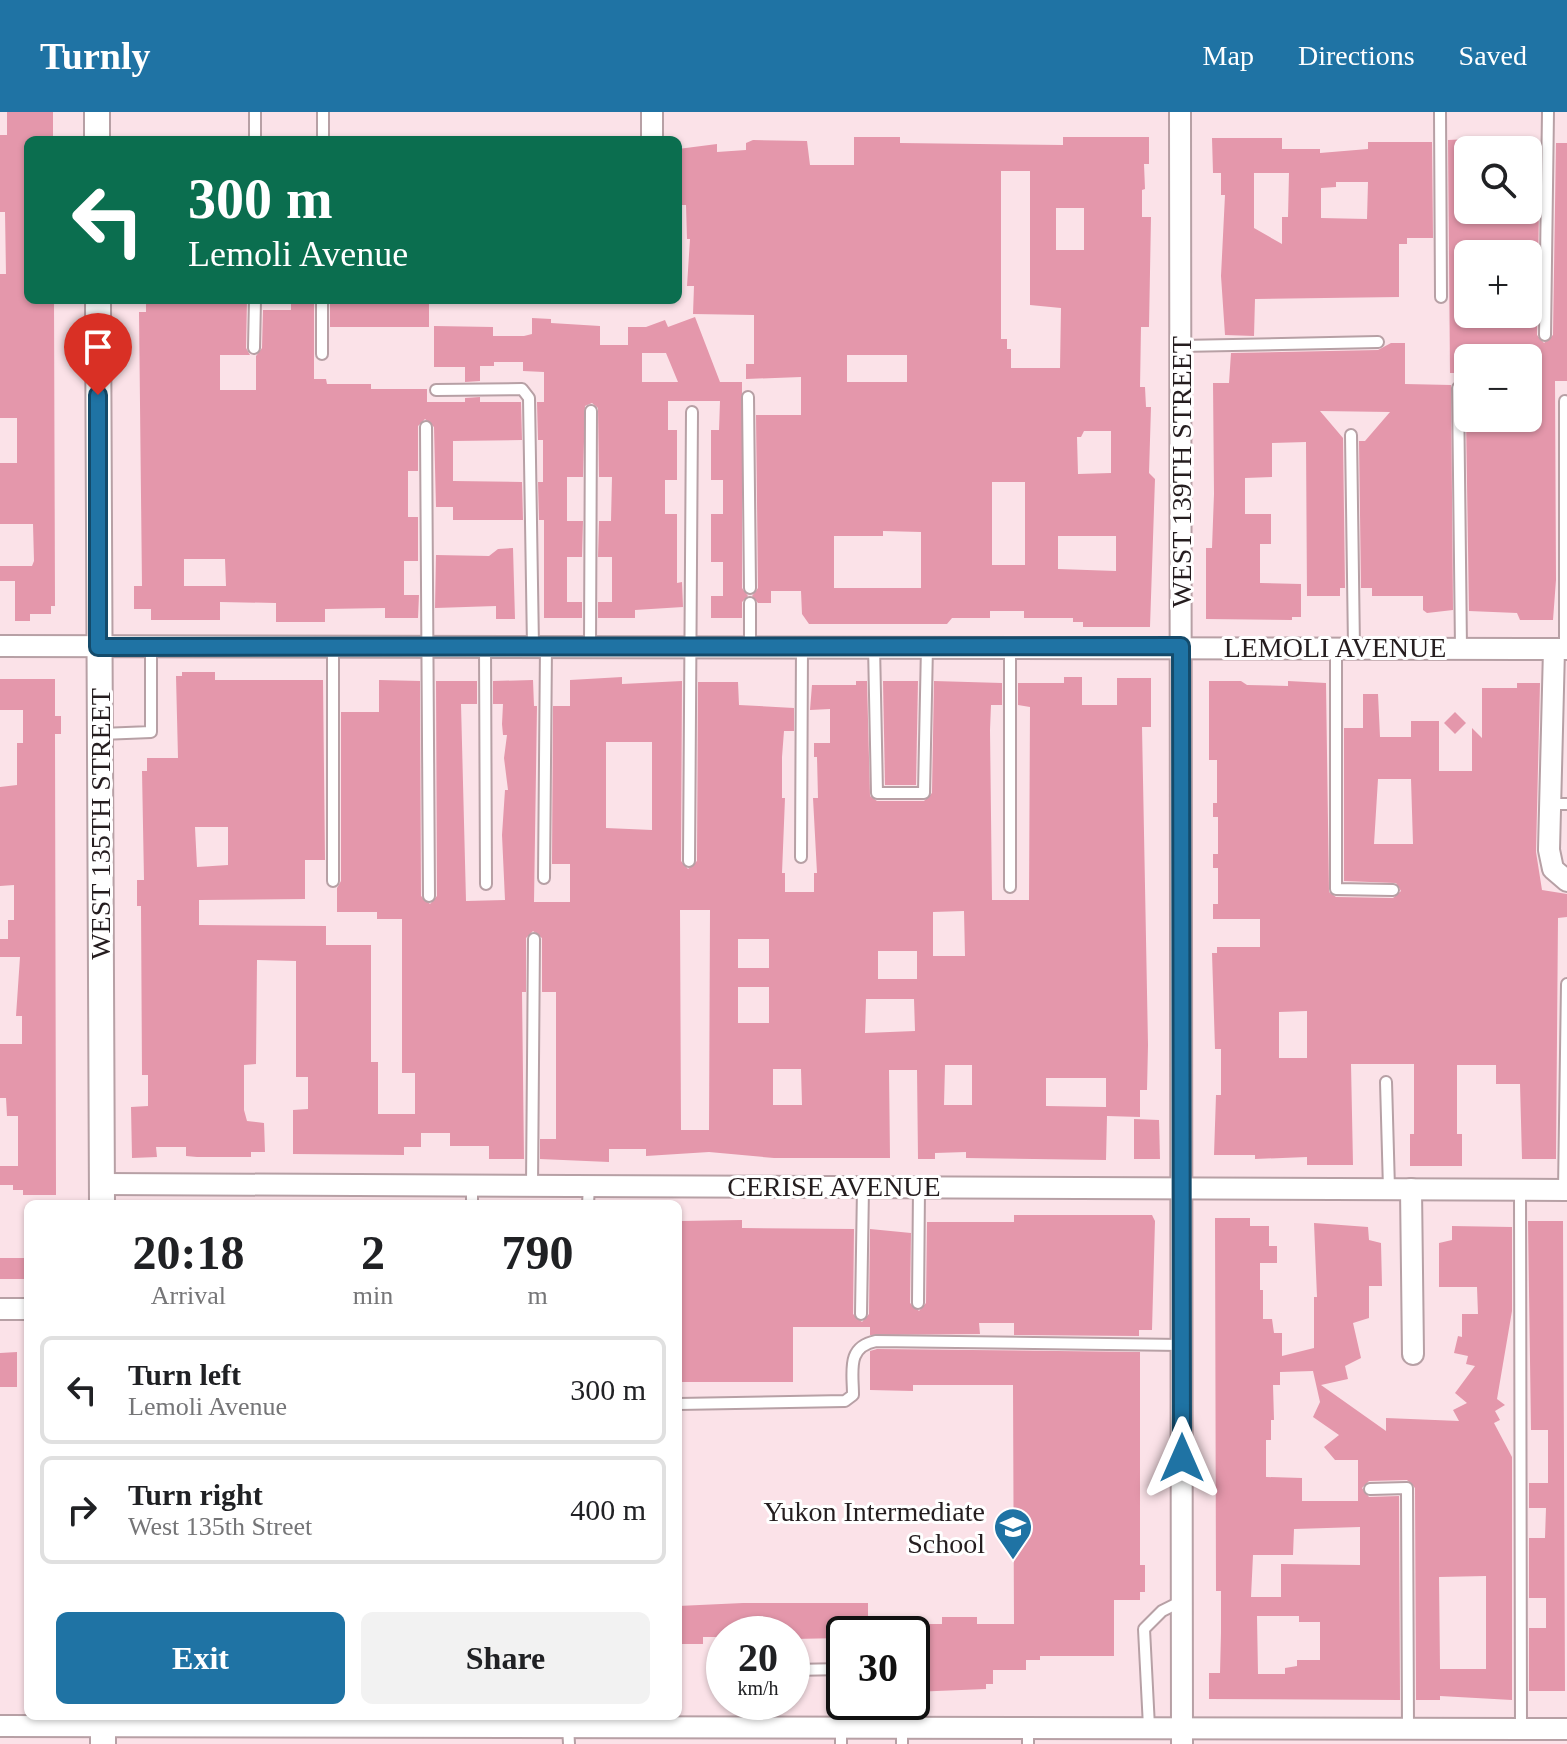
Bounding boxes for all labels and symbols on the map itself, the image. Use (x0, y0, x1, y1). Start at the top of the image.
pin (64, 313, 132, 395)
street label: WEST 139TH STREET (1166, 336, 1197, 608)
street label: LEMOLI AVENUE (1224, 632, 1446, 663)
street label: WEST 135TH STREET (85, 688, 116, 960)
street label: CERISE AVENUE (727, 1171, 941, 1202)
position arrow (1140, 1416, 1224, 1500)
place label: Yukon Intermediate School (763, 1496, 985, 1559)
school or university icon: Yukon Intermediate School (992, 1506, 1034, 1561)
speed limit sign: 30 (826, 1616, 930, 1720)

